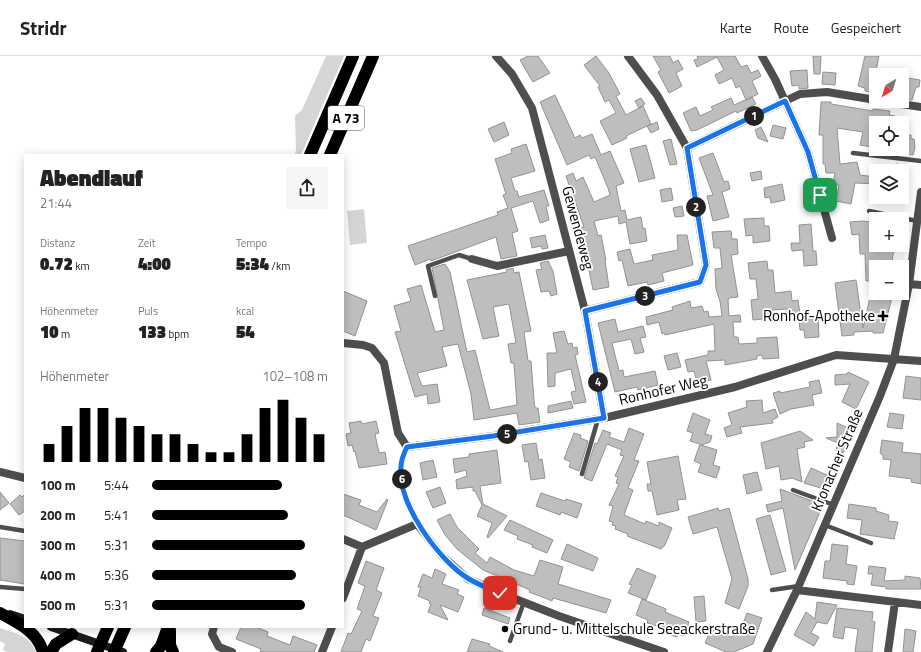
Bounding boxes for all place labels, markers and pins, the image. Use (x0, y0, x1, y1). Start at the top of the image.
pin: 1 (744, 106, 764, 126)
pin (803, 178, 837, 212)
pin: 2 (686, 197, 706, 217)
pin: 3 (635, 286, 655, 306)
place label: Ronhof-Apotheke (763, 304, 875, 327)
marker: Ronhof-Apotheke (878, 311, 888, 321)
pin: 4 (588, 372, 608, 392)
pin: 5 (497, 424, 517, 444)
pin: 6 (392, 469, 412, 489)
pin (483, 576, 517, 610)
place label: Grund- u. Mittelschule Seeackerstraße (513, 617, 755, 640)
marker: Grund- u. Mittelschule Seeackerstraße (500, 624, 510, 634)

